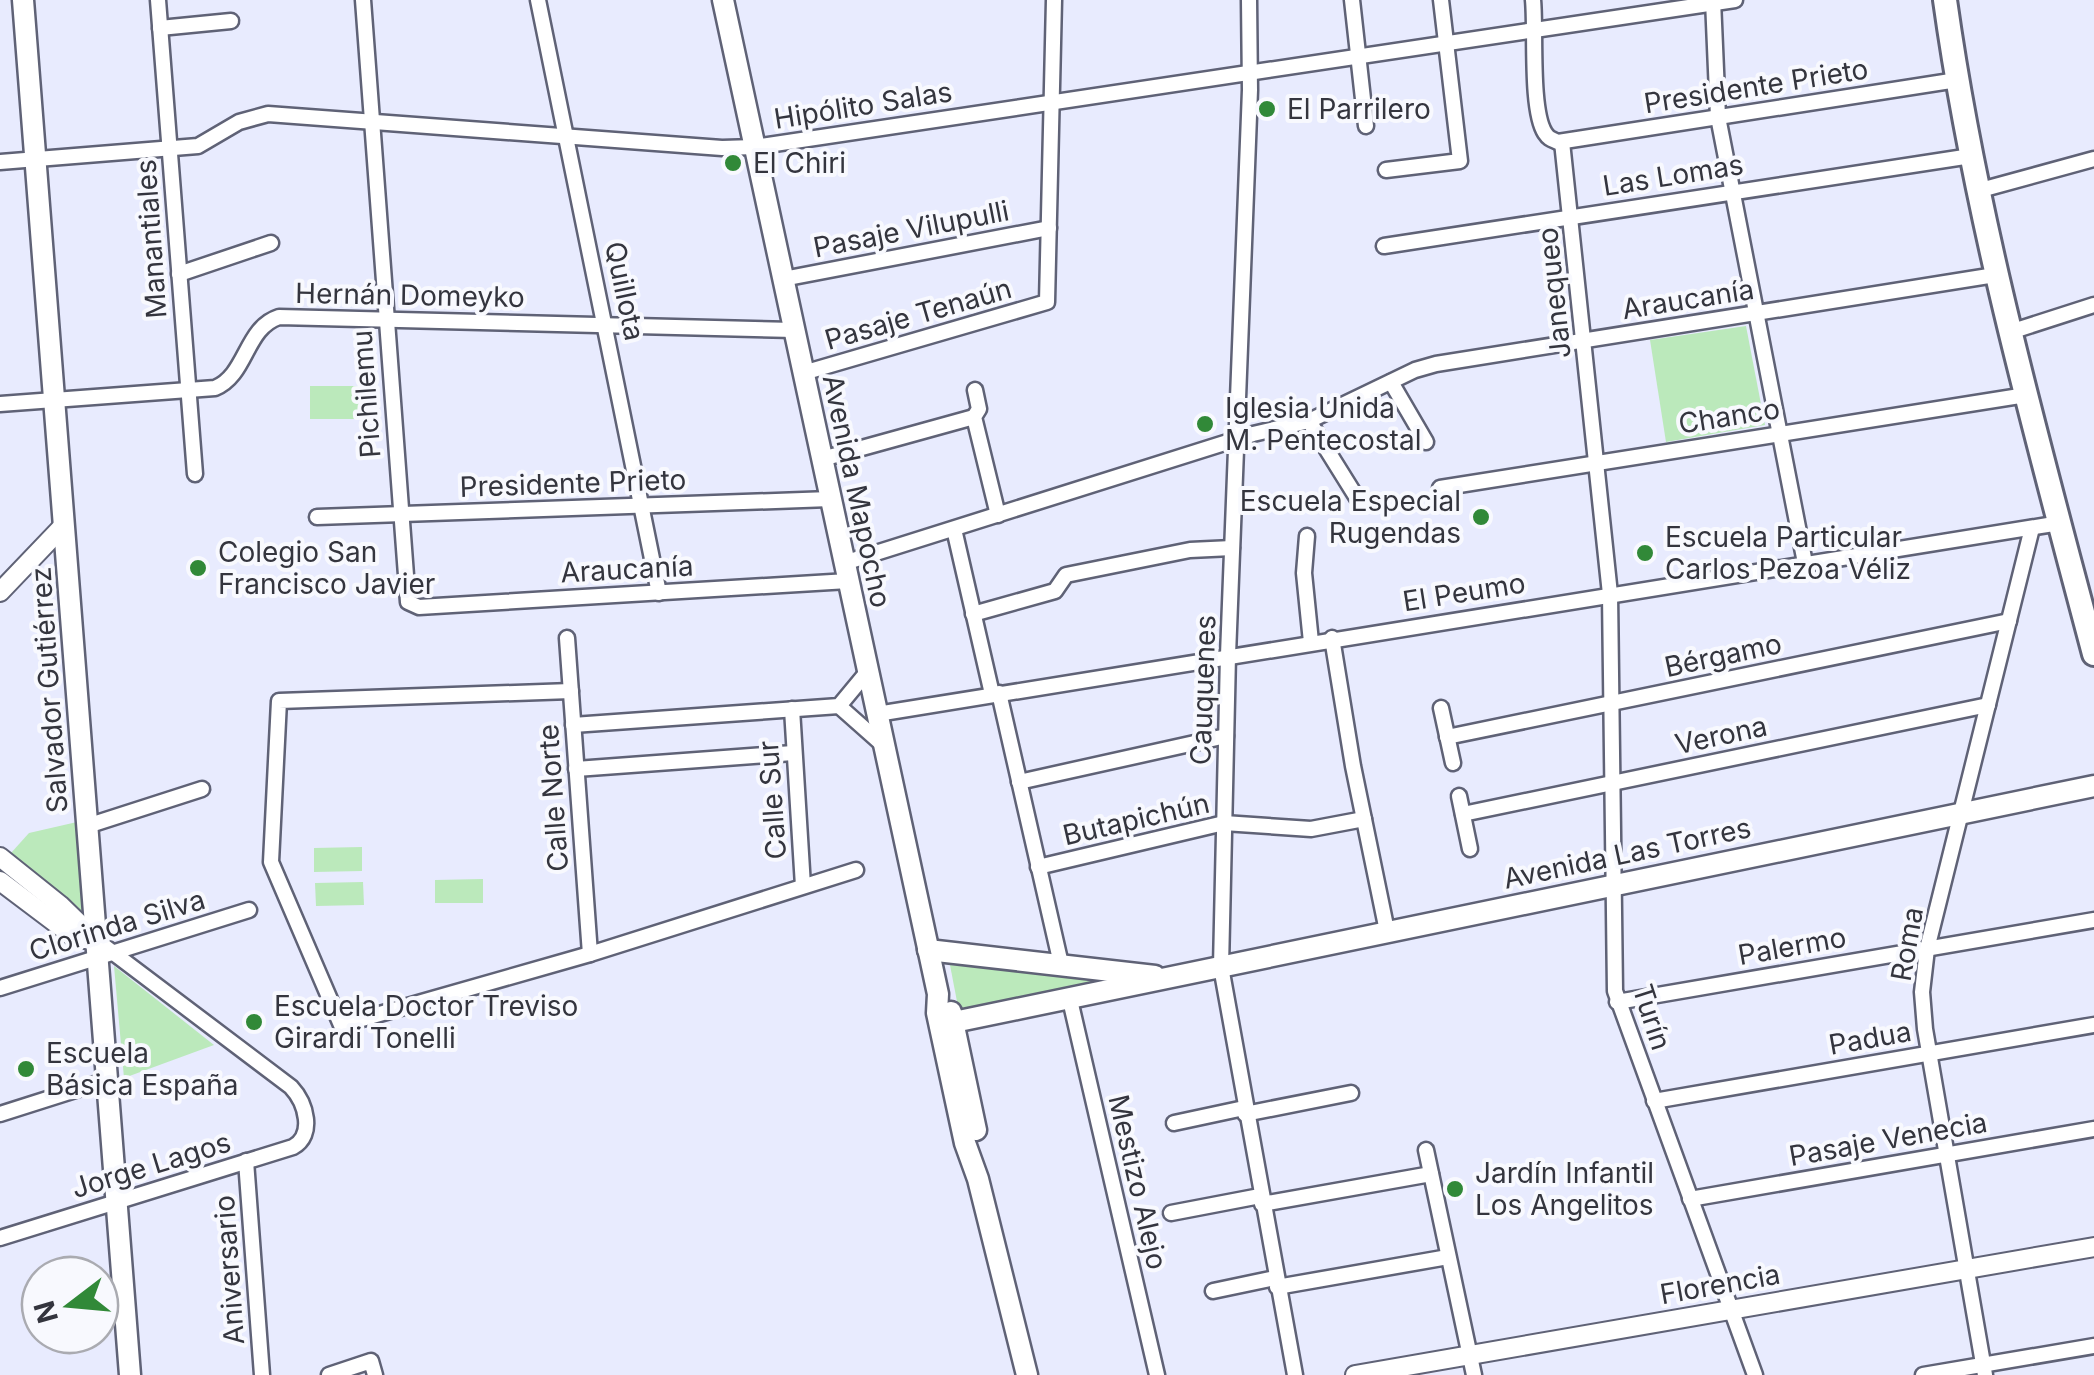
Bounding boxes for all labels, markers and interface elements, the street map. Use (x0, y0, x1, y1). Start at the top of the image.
street label: Presidente Prieto (1641, 51, 1871, 121)
street label: Hipólito Salas (772, 74, 954, 136)
place label: El Parrilero (1287, 92, 1431, 126)
marker: El Parrilero (1256, 98, 1278, 120)
place label: El Chiri (753, 146, 846, 180)
street label: Las Lomas (1600, 147, 1746, 203)
marker: El Chiri (722, 152, 744, 174)
street label: Manantiales (128, 158, 174, 320)
street label: Pasaje Vilupulli (810, 193, 1012, 265)
street label: Janequeo (1530, 226, 1578, 360)
street label: Quillota (598, 238, 652, 344)
street label: Pasaje Tenaún (821, 271, 1015, 357)
street label: Araucanía (1620, 272, 1756, 326)
street label: Hernán Domeyko (295, 276, 525, 314)
street label: Pichilemu (345, 329, 387, 459)
street label: Avenida Mapocho (816, 371, 898, 611)
place label: Iglesia Unida M. Pentecostal (1225, 391, 1421, 457)
street label: Chanco (1676, 391, 1782, 441)
marker: Iglesia Unida M. Pentecostal (1194, 413, 1216, 435)
street label: Presidente Prieto (459, 462, 687, 504)
place label: Escuela Especial Rugendas (1240, 484, 1461, 550)
marker: Escuela Especial Rugendas (1470, 506, 1492, 528)
place label: Escuela Particular Carlos Pezoa Véliz (1665, 520, 1911, 586)
place label: Colegio San Francisco Javier (218, 535, 435, 601)
marker: Escuela Particular Carlos Pezoa Véliz (1634, 542, 1656, 564)
street label: Araucanía (560, 549, 694, 589)
marker: Colegio San Francisco Javier (187, 557, 209, 579)
street label: Salvador Gutiérrez (23, 566, 75, 814)
street label: El Peumo (1400, 566, 1528, 618)
street label: Cauquenes (1183, 614, 1223, 766)
street label: Bérgamo (1661, 626, 1785, 684)
street label: Verona (1672, 709, 1770, 761)
street label: Calle Norte (531, 723, 575, 873)
street label: Calle Sur (751, 739, 793, 861)
street label: Butapichún (1059, 786, 1213, 852)
street label: Avenida Las Torres (1500, 810, 1754, 896)
street label: Clorinda Silva (25, 882, 209, 968)
street label: Roma (1884, 904, 1930, 984)
street label: Palermo (1735, 920, 1849, 972)
street label: Turín (1625, 980, 1679, 1054)
place label: Escuela Doctor Treviso Girardi Tonelli (274, 989, 578, 1055)
marker: Escuela Doctor Treviso Girardi Tonelli (243, 1011, 265, 1033)
street label: Padua (1826, 1014, 1914, 1062)
place label: Escuela Básica España (46, 1036, 239, 1102)
marker: Escuela Básica España (15, 1058, 37, 1080)
street label: Mestizo Alejo (1101, 1091, 1175, 1273)
street label: Pasaje Venecia (1786, 1105, 1990, 1173)
street label: Jorge Lagos (67, 1125, 235, 1205)
place label: Jardín Infantil Los Angelitos (1475, 1156, 1654, 1222)
marker: Jardín Infantil Los Angelitos (1444, 1178, 1466, 1200)
street label: Aniversario (207, 1194, 251, 1346)
north arrow (20, 1255, 120, 1355)
street label: Florencia (1657, 1257, 1783, 1311)
text: N (27, 1297, 65, 1327)

